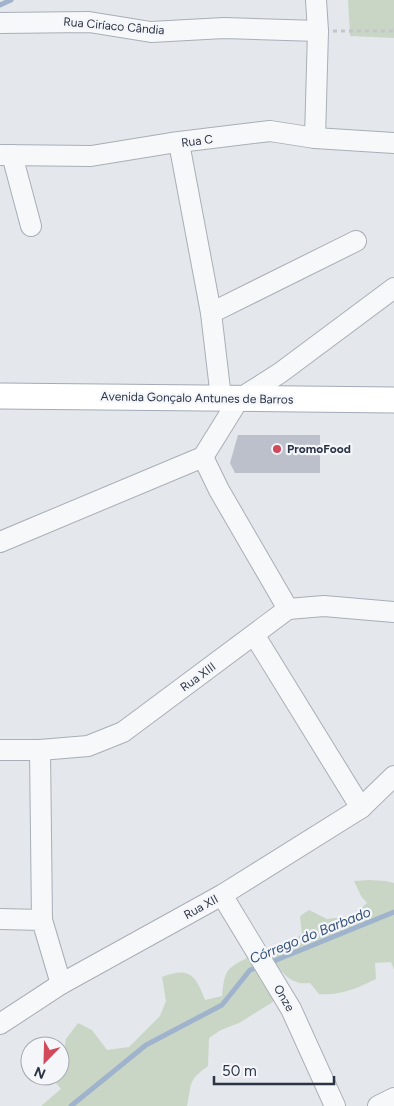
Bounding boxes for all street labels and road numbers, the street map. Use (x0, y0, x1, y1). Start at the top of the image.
street label: Rua Ciríaco Cândia (63, 15, 165, 37)
street label: Rua C (180, 132, 214, 150)
street label: Avenida Gonçalo Antunes de Barros (101, 389, 294, 407)
street label: Rua XIII (178, 659, 218, 695)
street label: Rua XII (181, 892, 221, 922)
street label: Onze (271, 982, 297, 1014)

